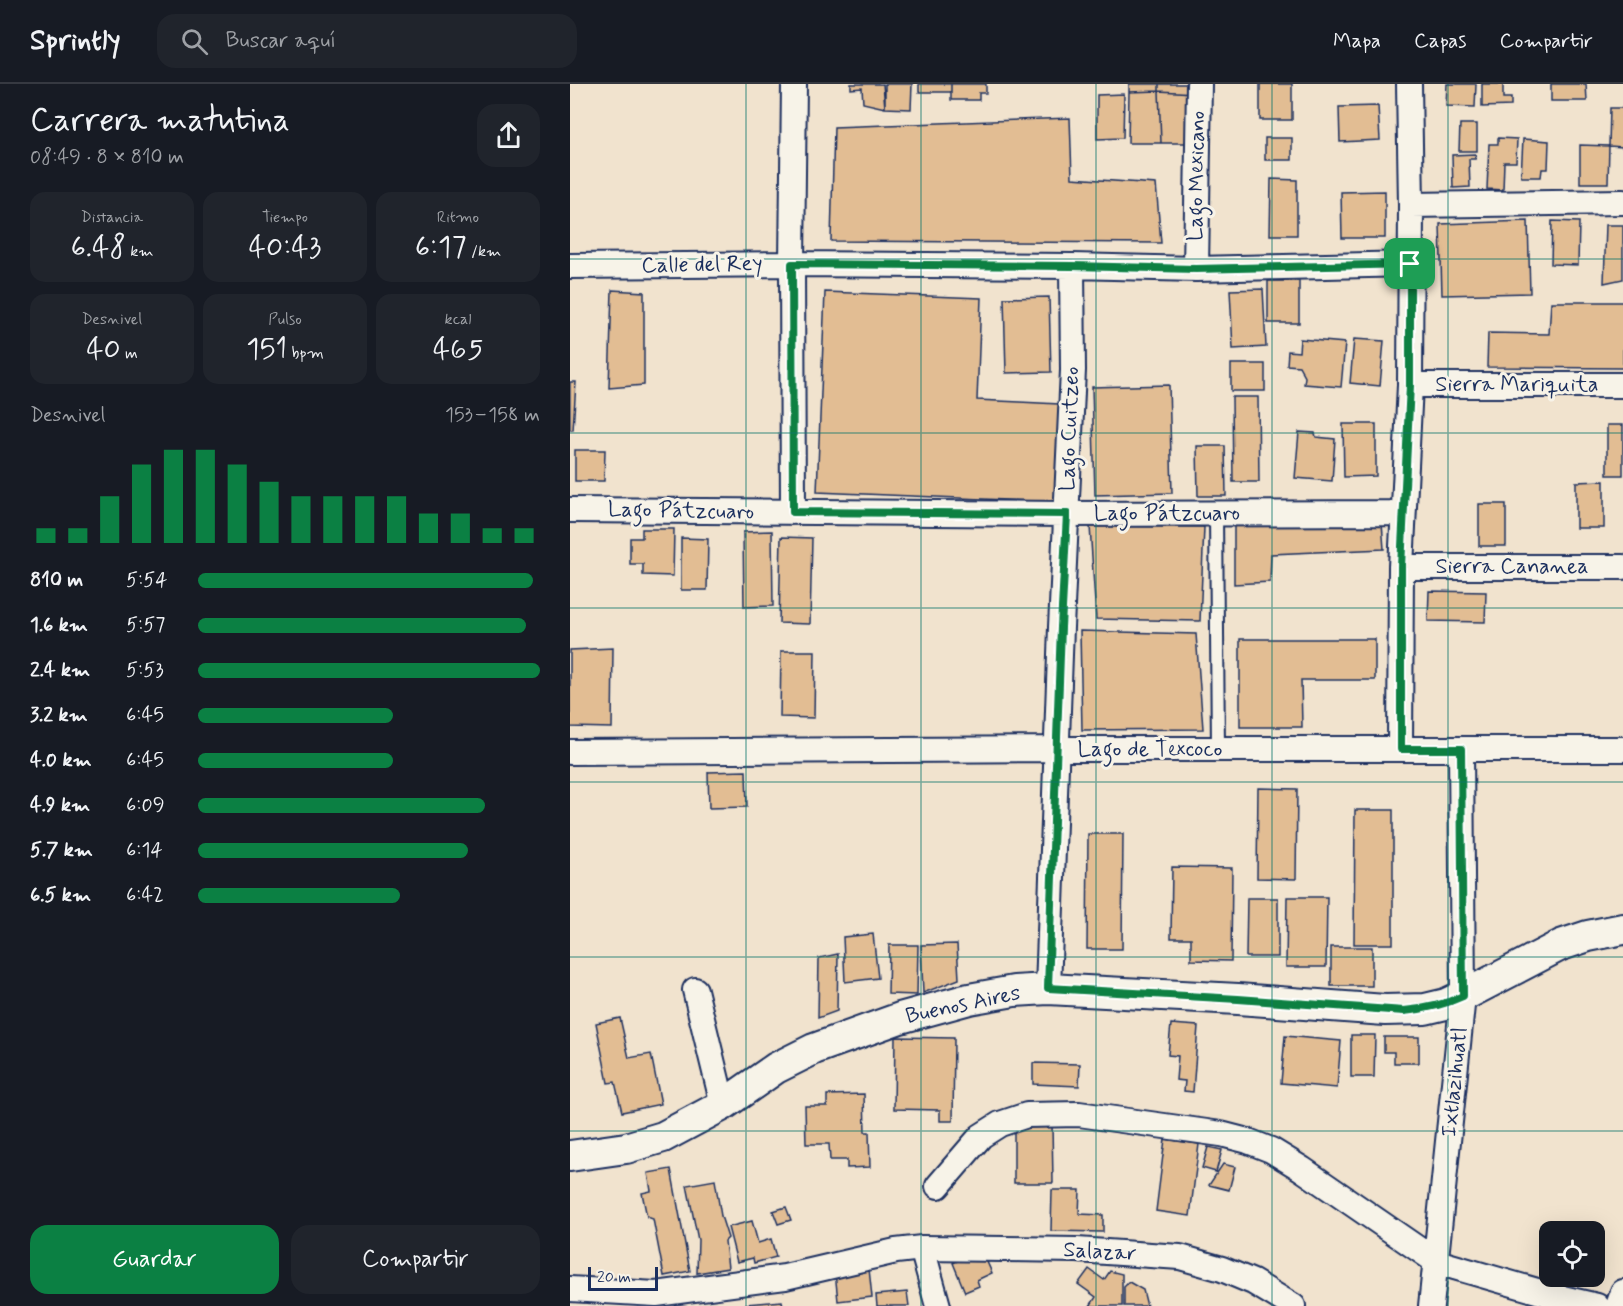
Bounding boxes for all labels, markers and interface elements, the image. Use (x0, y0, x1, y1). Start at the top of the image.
search box (157, 14, 577, 68)
text: Sprintly (30, 23, 121, 60)
icon: search (178, 25, 211, 58)
text: Buscar aquí (226, 27, 336, 55)
text: Mapa (1333, 27, 1381, 55)
text: Capas (1414, 27, 1467, 55)
text: Compartir (1500, 27, 1593, 55)
text: Carrera matutina (30, 99, 290, 143)
button: share (477, 104, 540, 167)
street label: Lago Mexicano (1182, 111, 1215, 241)
text: 08:49 · 8 × 810 m (30, 144, 184, 171)
text: Distancia (81, 207, 143, 228)
text: Tiempo (262, 207, 308, 228)
text: Ritmo (437, 207, 479, 228)
text: 6.48 (70, 228, 126, 267)
text: 40:43 (249, 228, 321, 267)
text: 6:17 (415, 228, 467, 267)
pin (1384, 238, 1435, 289)
text: km (126, 241, 154, 262)
text: /km (467, 241, 501, 262)
icon: arrive (1393, 247, 1426, 280)
street label: Calle del Rey (641, 250, 763, 280)
text: Desnivel (82, 309, 142, 330)
text: Pulso (268, 309, 302, 330)
text: kcal (445, 309, 471, 330)
text: 40 (86, 330, 121, 369)
text: 151 (246, 330, 287, 369)
text: 465 (433, 330, 483, 369)
text: m (121, 343, 138, 364)
text: bpm (287, 343, 324, 364)
street label: Lago Cuitzeo (1054, 366, 1089, 492)
street label: Sierra Mariquita (1435, 371, 1599, 399)
text: Desnivel (30, 402, 105, 429)
text: 153–158 m (445, 402, 540, 429)
street label: Lago Pátzcuaro (608, 496, 754, 529)
street label: Lago Pátzcuaro (1094, 500, 1240, 531)
street label: Sierra Cananea (1435, 553, 1589, 581)
text: 810 m (30, 567, 83, 594)
text: 5:54 (126, 567, 167, 594)
text: 1.6 km (30, 612, 88, 639)
text: 5:57 (126, 612, 165, 639)
text: 2.4 km (30, 657, 90, 684)
text: 5:53 (126, 657, 164, 684)
text: 3.2 km (30, 702, 88, 729)
text: 6:45 (126, 702, 164, 729)
street label: Lago de Texcoco (1078, 736, 1223, 767)
text: 4.0 km (30, 747, 92, 774)
text: 6:45 (126, 747, 164, 774)
text: 4.9 km (30, 792, 90, 819)
text: 6:09 (126, 792, 165, 819)
text: 5.7 km (30, 837, 93, 864)
text: 6:14 (126, 837, 163, 864)
text: 6.5 km (30, 882, 91, 909)
text: 6:42 (126, 882, 164, 909)
street label: Buenos Aires (903, 979, 1023, 1031)
street label: Ixtlazihuatl (1435, 1026, 1475, 1138)
map controls (1539, 1221, 1605, 1287)
button: locate (1539, 1221, 1605, 1287)
button: Guardar (30, 1225, 279, 1294)
button: Compartir (291, 1225, 540, 1294)
street label: Salazar (1063, 1236, 1137, 1268)
scale bar (588, 1264, 658, 1292)
text: 20 m (597, 1267, 631, 1288)

